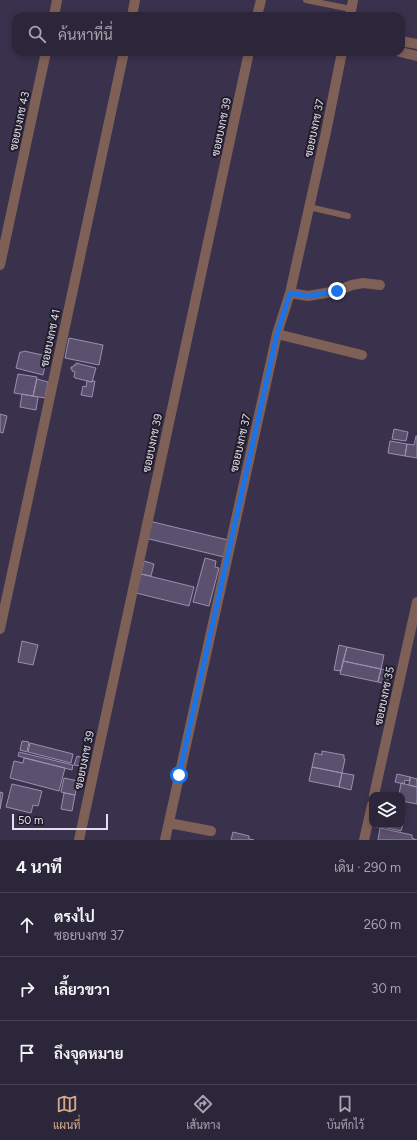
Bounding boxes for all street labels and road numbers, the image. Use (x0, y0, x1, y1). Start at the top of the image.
street label: ซอยบงกช 43 (7, 90, 32, 152)
street label: ซอยบงกช 39 (209, 97, 234, 158)
street label: ซอยบงกช 37 (302, 98, 327, 158)
street label: ซอยบงกช 41 (38, 308, 63, 368)
street label: ซอยบงกช 39 (140, 413, 165, 474)
street label: ซอยบงกช 37 (227, 413, 254, 473)
street label: ซอยบงกช 35 (372, 666, 397, 727)
street label: ซอยบงกช 39 (72, 730, 97, 791)

